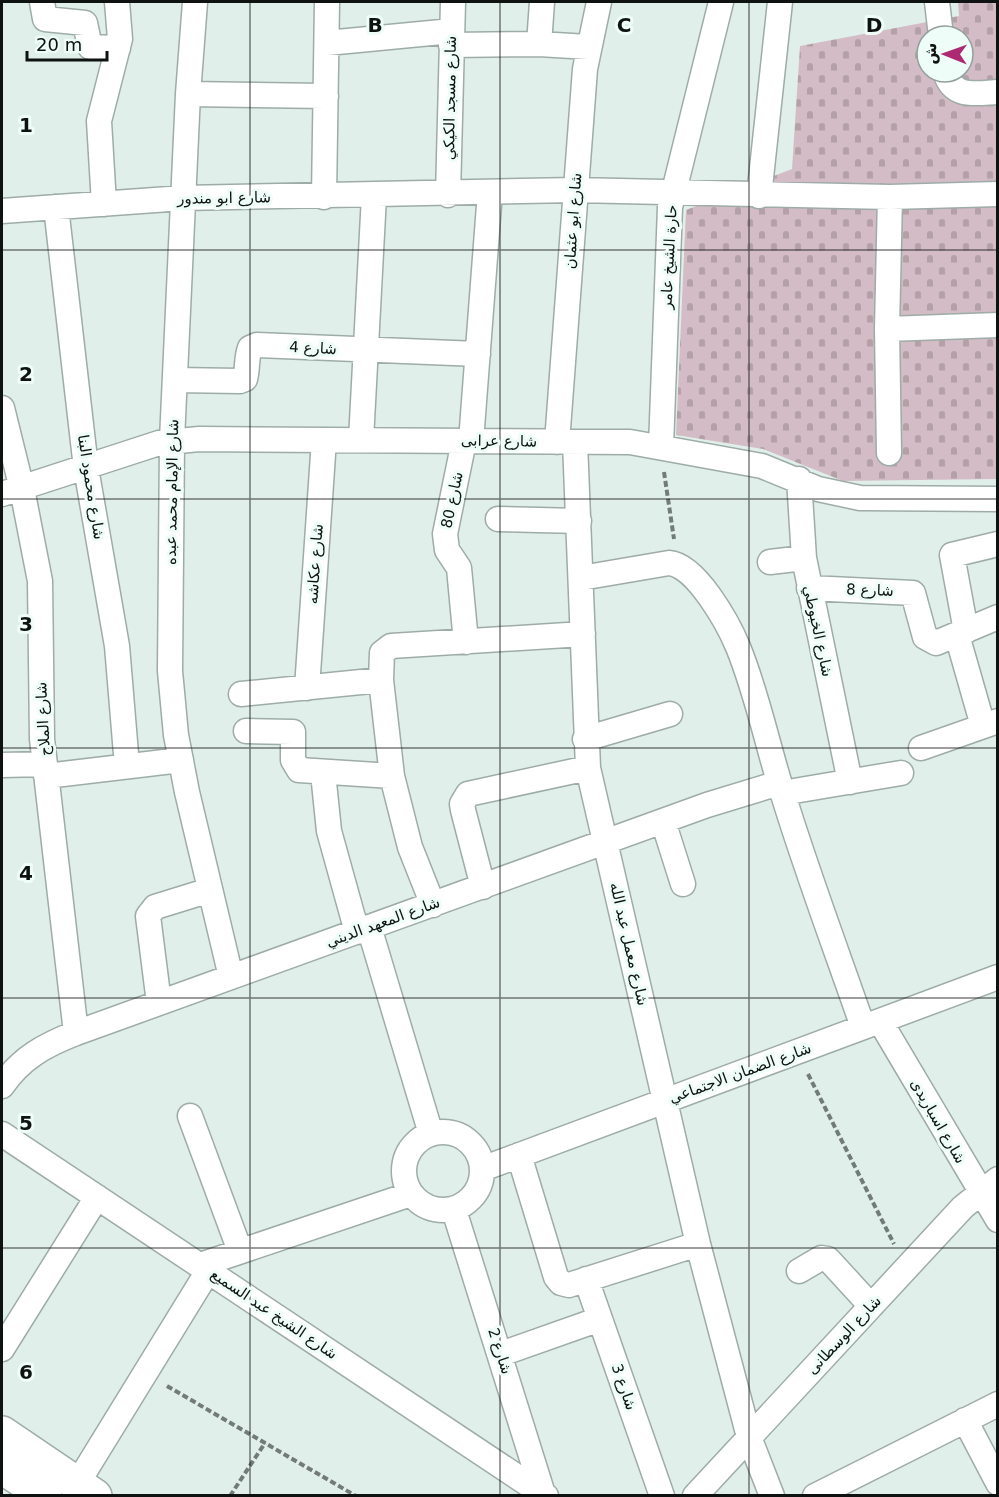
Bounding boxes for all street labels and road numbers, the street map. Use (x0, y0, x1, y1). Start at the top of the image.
street label: شارع مسجد الكيكي (440, 36, 461, 160)
street label: شارع ابو عثمان (561, 172, 585, 270)
street label: شارع ابو مندور (176, 188, 271, 208)
street label: حارة الشيخ عامر (657, 204, 681, 311)
street label: شارع 4 (289, 338, 337, 358)
street label: شارع الإمام محمد عبده (162, 419, 182, 565)
street label: شارع عرابى (461, 431, 537, 451)
street label: شارع محمود البنا (74, 433, 108, 541)
street label: شارع 80 (437, 470, 467, 530)
street label: شارع عكاشه (303, 523, 327, 605)
street label: شارع 8 (846, 580, 894, 600)
street label: شارع الخيوطي (799, 584, 836, 679)
street label: شارع الملاح (32, 682, 54, 756)
street label: شارع معمل عبد الله (606, 881, 652, 1007)
street label: شارع المعهد الديني (323, 893, 443, 952)
street label: شارع الضمان الاجتماعي (666, 1039, 814, 1108)
street label: شارع اسباريدى (906, 1075, 970, 1167)
street label: شارع الشيخ عبد السميع (207, 1265, 341, 1363)
street label: شارع الوسطانى (803, 1292, 885, 1378)
street label: شارع 2 (484, 1326, 516, 1376)
street label: شارع 3 (608, 1362, 640, 1412)

